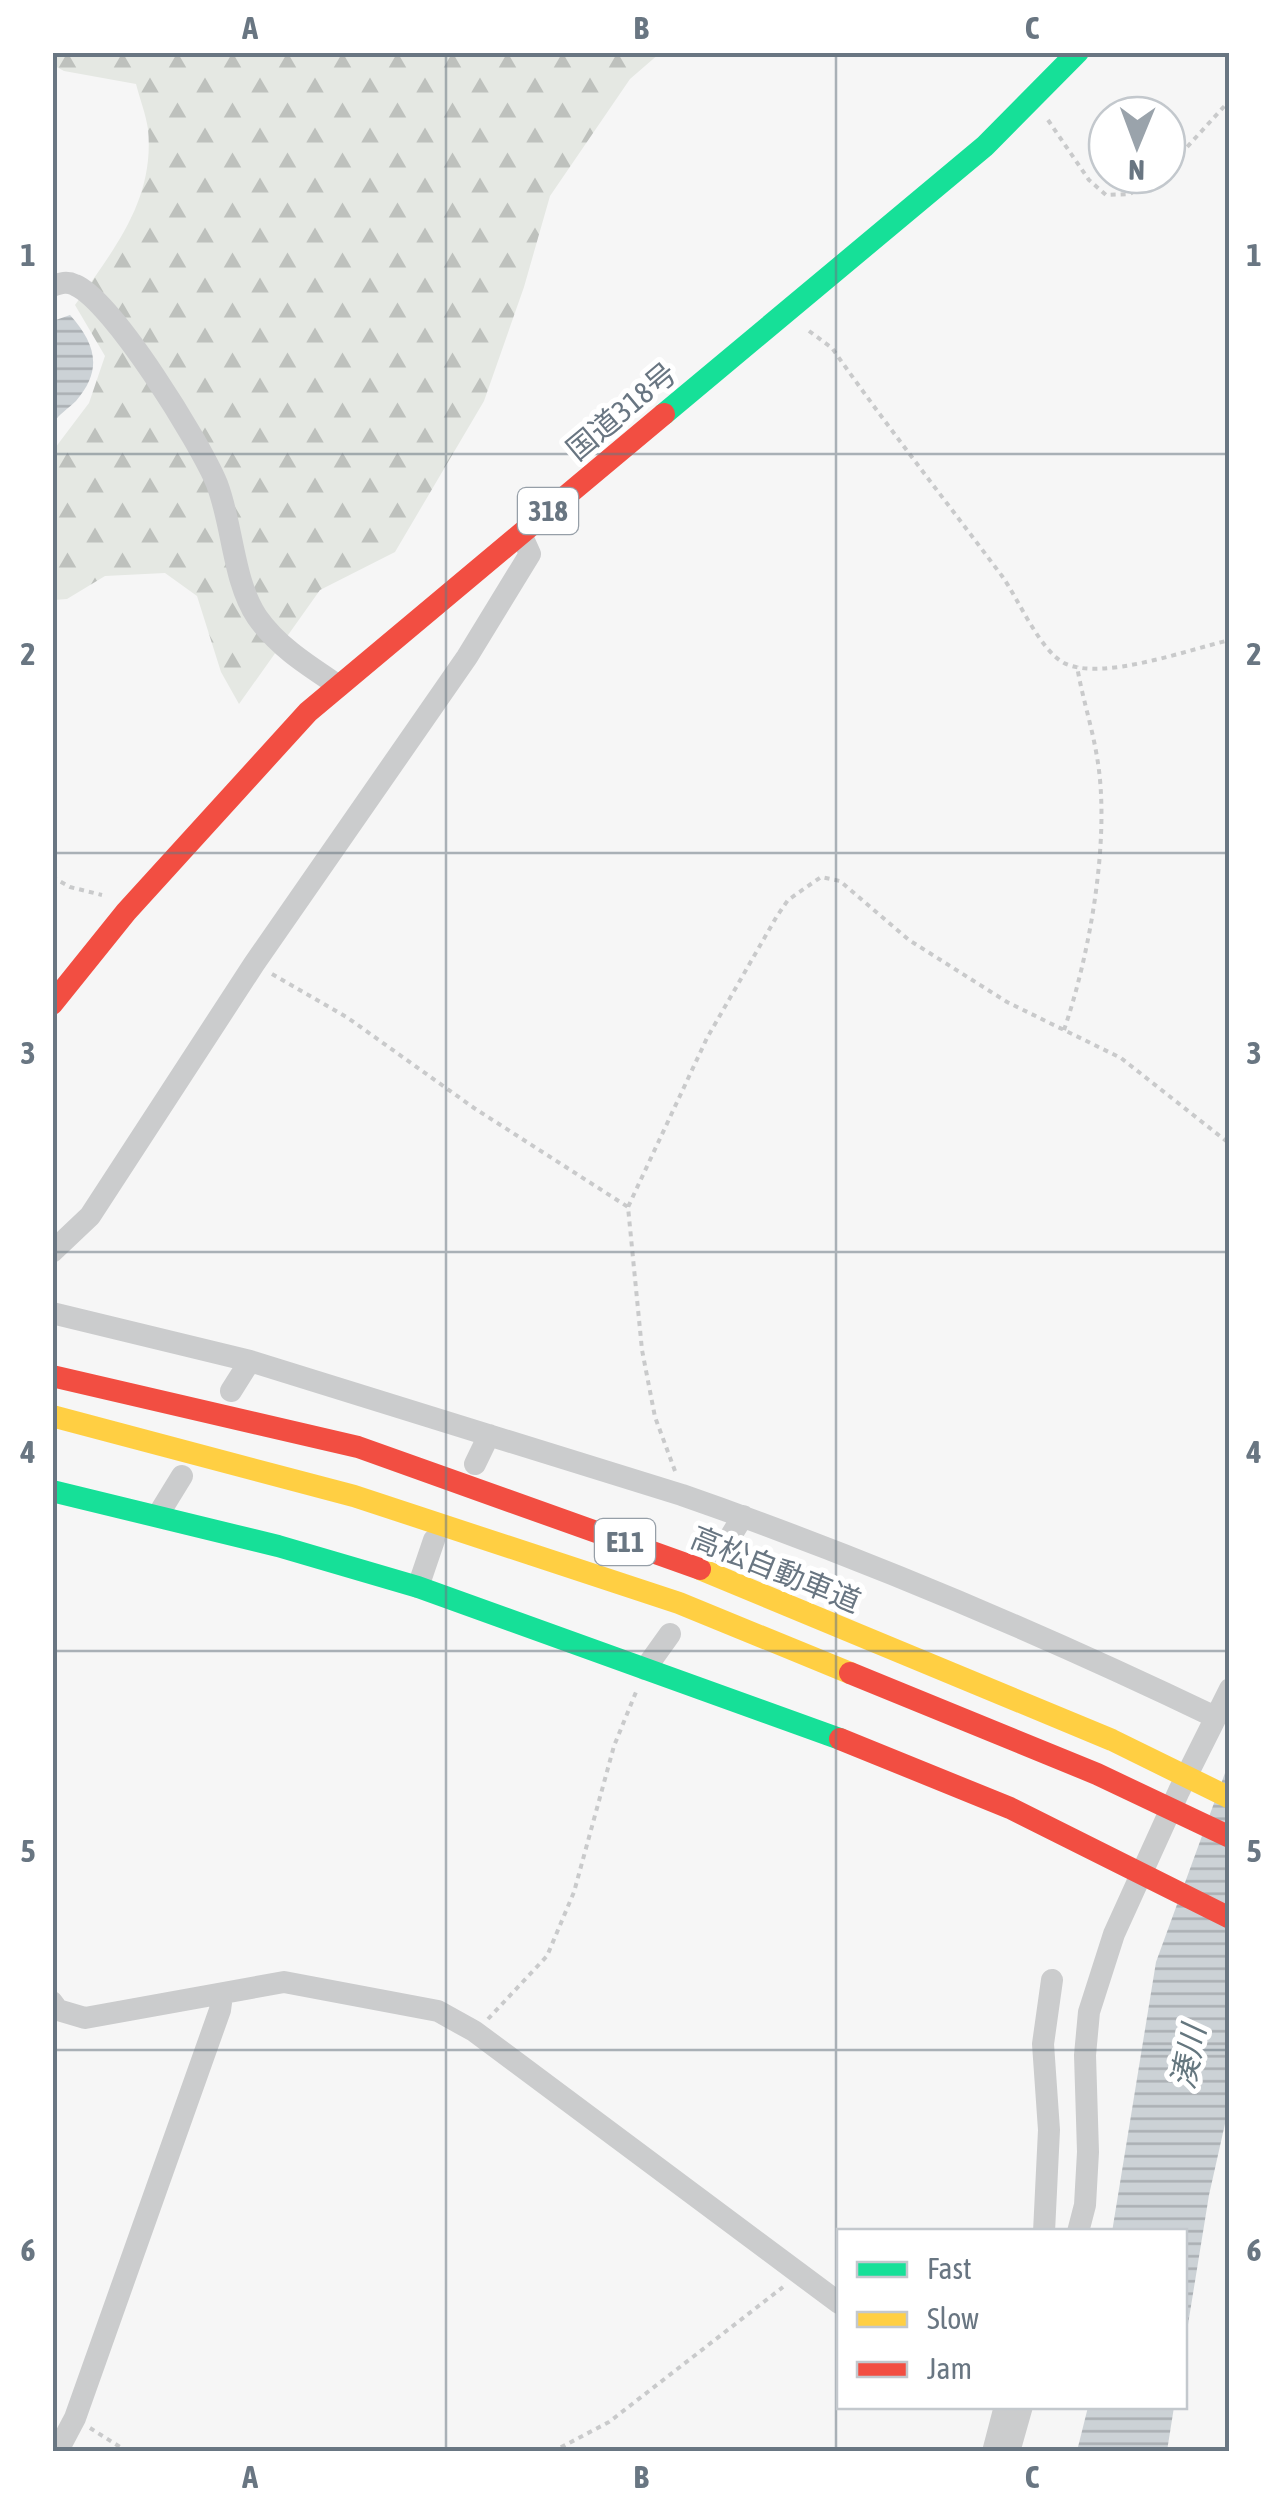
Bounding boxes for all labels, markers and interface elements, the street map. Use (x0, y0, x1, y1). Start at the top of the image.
text: A (241, 9, 258, 46)
text: B (633, 9, 649, 46)
text: C (1025, 9, 1040, 46)
north arrow (1087, 95, 1187, 195)
text: N (1128, 154, 1145, 186)
text: 1 (20, 236, 36, 273)
text: 1 (1246, 236, 1262, 273)
street label: 国道318号 (559, 355, 683, 467)
road number: 318 (518, 488, 578, 534)
text: 2 (20, 635, 36, 672)
text: 2 (1246, 635, 1262, 672)
text: 3 (20, 1034, 36, 1071)
text: 3 (1246, 1034, 1262, 1071)
text: 4 (19, 1433, 36, 1470)
text: 4 (1245, 1433, 1262, 1470)
road number: E11 (595, 1519, 655, 1565)
street label: 高松自動車道 (686, 1520, 866, 1618)
text: 5 (20, 1832, 36, 1869)
text: 5 (1246, 1832, 1262, 1869)
water label: 湊川 (1164, 2019, 1213, 2092)
legend (837, 2229, 1187, 2409)
text: 6 (20, 2231, 36, 2268)
text: 6 (1246, 2231, 1262, 2268)
text: Fast (927, 2251, 972, 2285)
text: Slow (927, 2301, 979, 2335)
text: Jam (927, 2351, 972, 2385)
text: A (241, 2458, 258, 2495)
text: B (633, 2458, 649, 2495)
text: C (1025, 2458, 1040, 2495)

